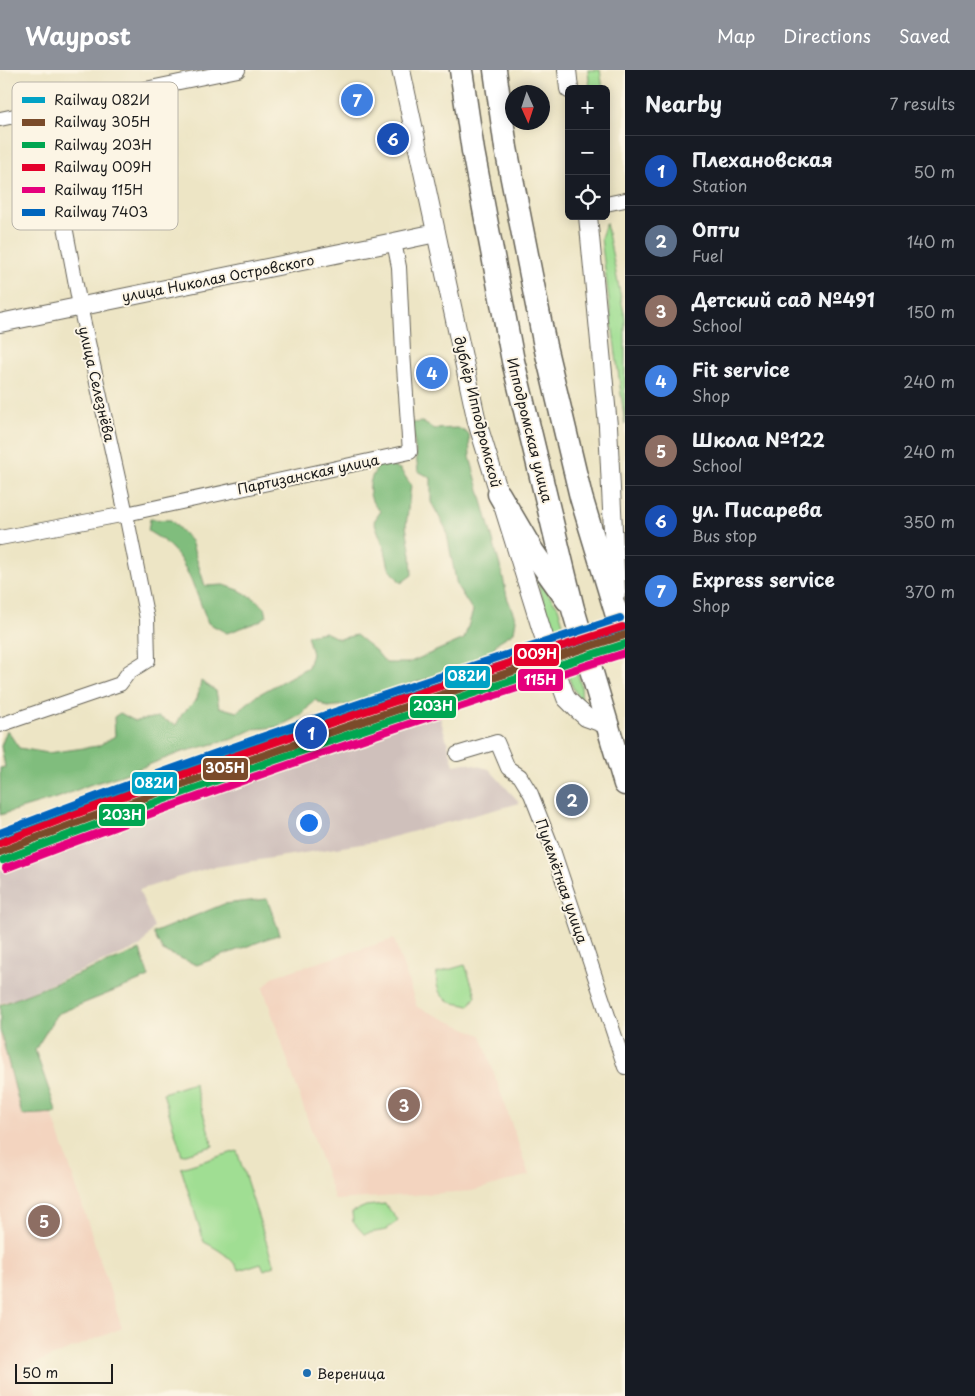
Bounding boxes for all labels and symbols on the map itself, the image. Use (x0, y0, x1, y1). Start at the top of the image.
pin: 7 (341, 81, 373, 119)
legend (12, 82, 178, 230)
north arrow (505, 85, 550, 130)
text: Railway 082И (54, 89, 150, 110)
text: Railway 305Н (54, 111, 150, 132)
pin: 6 (377, 120, 409, 158)
text: Railway 203Н (54, 134, 152, 155)
text: Railway 009Н (54, 156, 152, 177)
text: Railway 115Н (54, 179, 143, 200)
text: Railway 7403 (54, 201, 148, 222)
street label: улица Николая Островского (120, 249, 316, 307)
street label: улица Селезнёва (74, 324, 121, 444)
street label: дублёр Ипподромской (449, 334, 507, 490)
pin: 4 (416, 354, 448, 392)
street label: Ипподромская улица (502, 355, 558, 505)
street label: Партизанская улица (235, 449, 381, 499)
line badge: 009Н (513, 643, 560, 667)
text: 009Н (517, 643, 557, 664)
line badge: 082И (444, 665, 491, 689)
text: 082И (447, 665, 487, 686)
line badge: 115Н (517, 668, 564, 692)
text: 115Н (524, 669, 556, 690)
line badge: 203Н (409, 695, 457, 719)
text: 203Н (413, 695, 453, 716)
pin: 1 (295, 714, 327, 752)
line badge: 305Н (202, 757, 249, 781)
text: 305Н (205, 757, 245, 778)
line badge: 082И (131, 771, 178, 795)
text: 082И (134, 772, 174, 793)
pin: 2 (556, 781, 588, 819)
line badge: 203Н (98, 803, 146, 827)
text: 203Н (102, 804, 142, 825)
your location (296, 810, 322, 836)
street label: Пулемётная улица (531, 816, 593, 946)
pin: 3 (388, 1086, 420, 1124)
pin: 5 (28, 1202, 60, 1240)
scale bar (15, 1361, 112, 1384)
place label: Вереница (317, 1363, 385, 1384)
marker: Вереница (301, 1367, 313, 1379)

